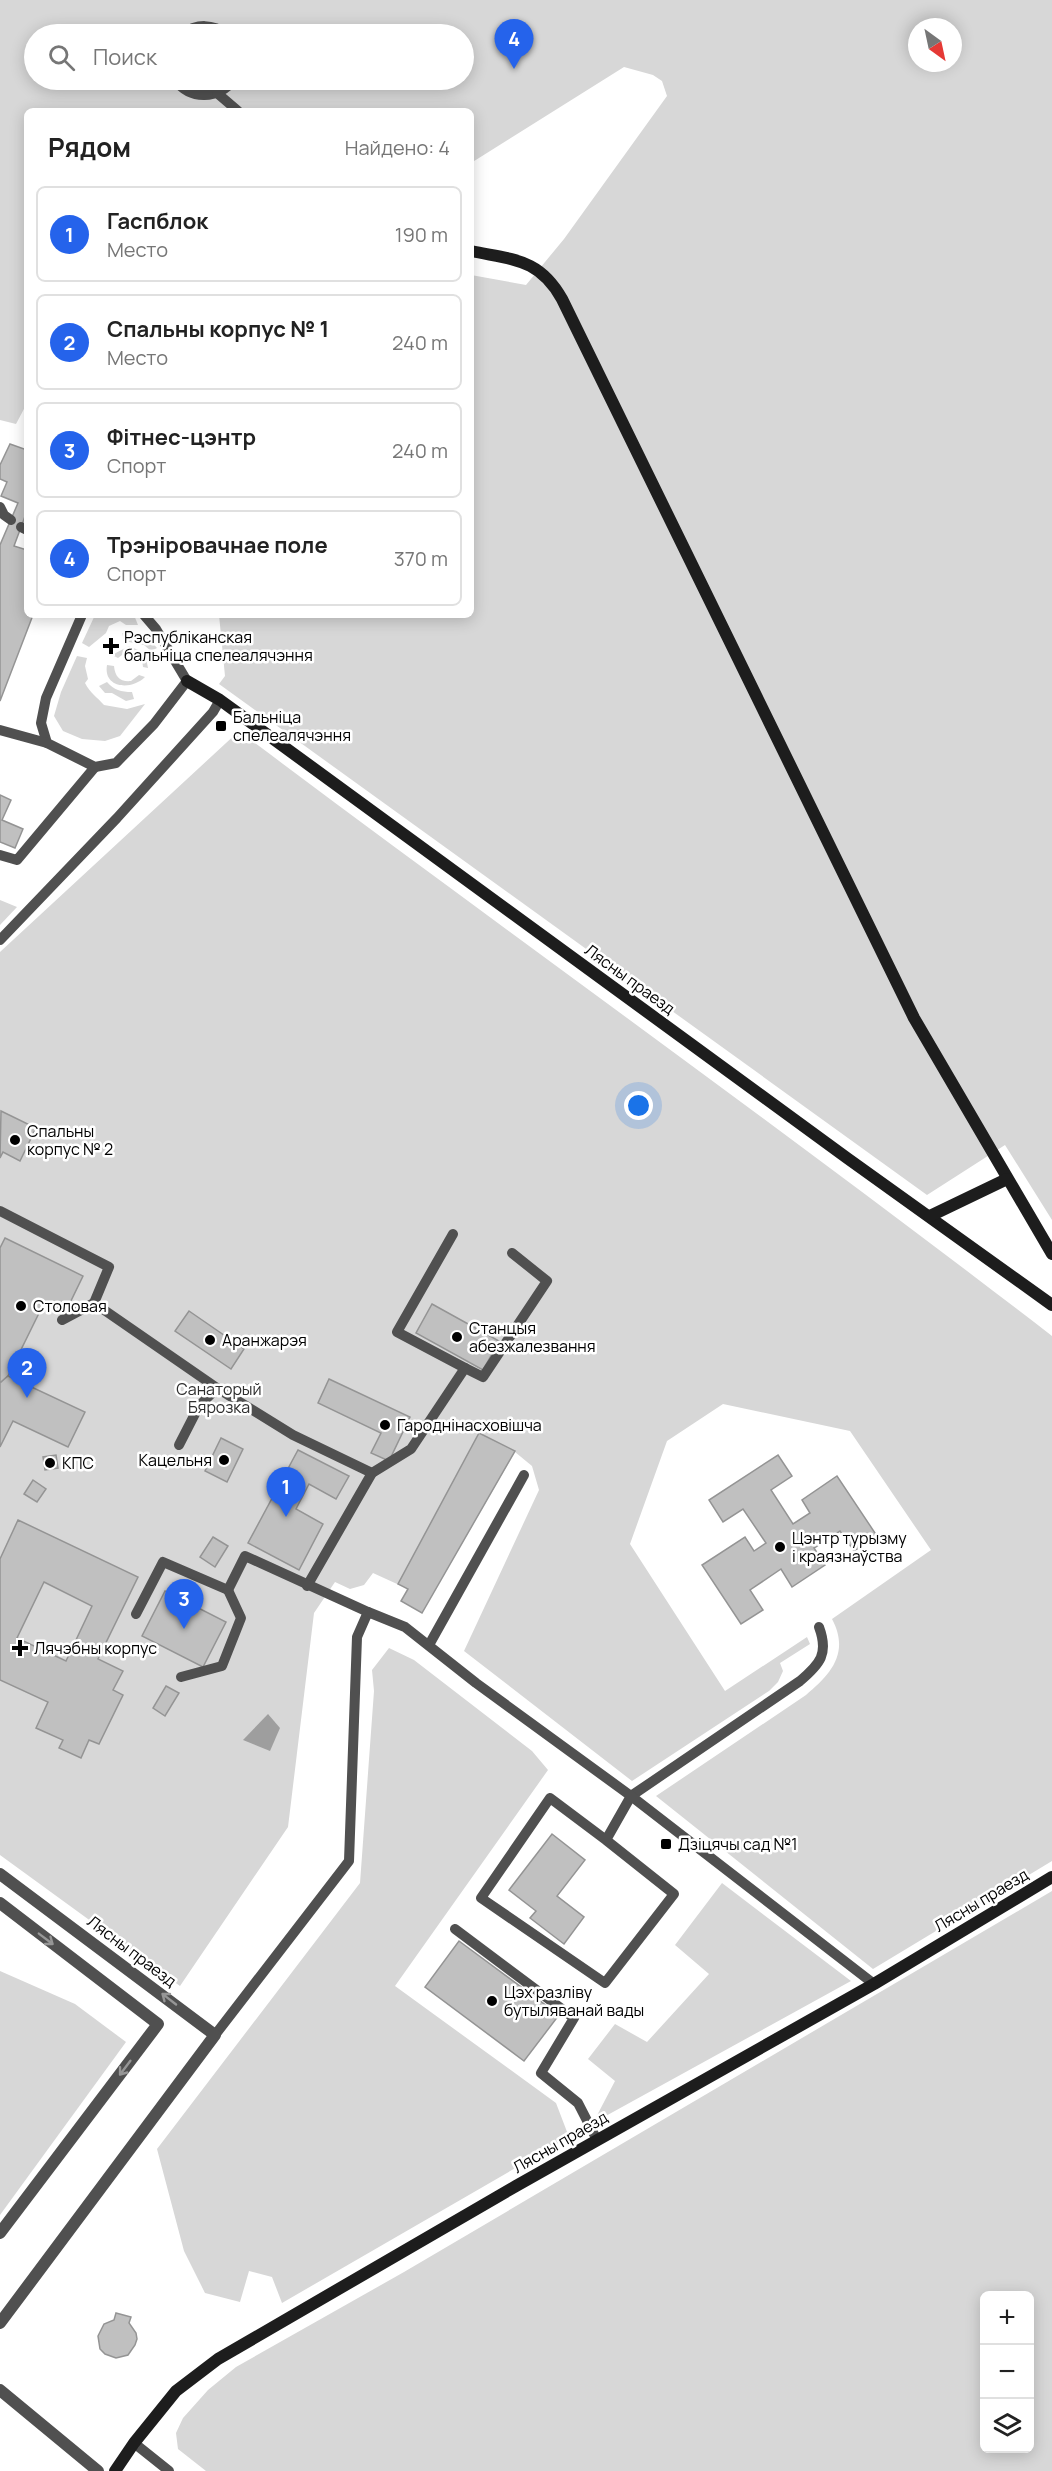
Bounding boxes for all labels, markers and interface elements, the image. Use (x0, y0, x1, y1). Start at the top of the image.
north arrow (908, 18, 962, 72)
pin: 4 (494, 20, 534, 69)
search box (24, 24, 474, 90)
icon: search (45, 41, 78, 74)
text: Поиск (93, 42, 157, 72)
text: Рядом (48, 129, 131, 165)
text: Найдено: 4 (345, 134, 450, 161)
text: Гаспблок (107, 206, 208, 236)
text: 1 (65, 221, 74, 248)
text: 190 m (395, 221, 448, 248)
text: Место (107, 236, 168, 263)
text: Спальны корпус № 1 (107, 314, 329, 344)
text: 2 (64, 329, 75, 356)
text: 240 m (392, 329, 448, 356)
text: Место (107, 344, 168, 371)
text: Фітнес-цэнтр (107, 422, 256, 452)
text: 3 (64, 437, 75, 464)
text: 240 m (392, 437, 448, 464)
text: Спорт (107, 452, 167, 479)
text: Трэніровачнае поле (107, 530, 328, 560)
text: 4 (63, 545, 76, 572)
text: 370 m (394, 545, 448, 572)
text: Спорт (107, 560, 167, 587)
place label: Рэспубліканская бальніца спелеалячэння (124, 626, 313, 666)
marker: Рэспубліканская бальніца спелеалячэння (102, 637, 120, 655)
place label: Бальніца спелеалячэння (233, 706, 351, 746)
marker: Бальніца спелеалячэння (214, 719, 228, 733)
street label: Лясны праезд (580, 939, 680, 1019)
your location (624, 1091, 653, 1120)
place label: Спальны корпус № 2 (27, 1120, 113, 1160)
marker: Спальны корпус № 2 (8, 1133, 22, 1147)
place label: Столовая (33, 1295, 107, 1317)
marker: Столовая (14, 1299, 28, 1313)
place label: Станцыя абезжалезвання (469, 1317, 596, 1357)
place label: Аранжарэя (222, 1329, 307, 1351)
marker: Станцыя абезжалезвання (450, 1330, 464, 1344)
marker: Аранжарэя (203, 1333, 217, 1347)
pin: 2 (8, 1348, 46, 1398)
park label: Санаторый Бярозка (176, 1378, 262, 1418)
place label: Гароднінасховішча (397, 1414, 542, 1436)
marker: Гароднінасховішча (378, 1418, 392, 1432)
place label: Кацельня (139, 1449, 212, 1471)
place label: КПС (62, 1452, 94, 1474)
marker: Кацельня (217, 1453, 231, 1467)
marker: КПС (43, 1456, 57, 1470)
pin: 1 (266, 1468, 306, 1517)
place label: Цэнтр турызму і краязнаўства (792, 1527, 907, 1567)
marker: Цэнтр турызму і краязнаўства (773, 1540, 787, 1554)
pin: 3 (164, 1580, 204, 1629)
place label: Лячэбны корпус (34, 1637, 157, 1659)
marker: Лячэбны корпус (11, 1639, 29, 1657)
place label: Дзіцячы сад №1 (678, 1833, 797, 1855)
marker: Дзіцячы сад №1 (659, 1837, 673, 1851)
street label: Лясны праезд (930, 1863, 1033, 1937)
street label: Лясны праезд (83, 1910, 181, 1992)
one-way arrow (38, 1933, 54, 1945)
place label: Цэх разліву бутыляванай вады (504, 1981, 644, 2021)
one-way arrow (161, 1993, 177, 2006)
marker: Цэх разліву бутыляванай вады (485, 1994, 499, 2008)
one-way arrow (119, 2059, 131, 2075)
street label: Лясны праезд (508, 2106, 612, 2178)
map controls (980, 2291, 1034, 2453)
button: + (980, 2291, 1034, 2345)
button: − (980, 2345, 1034, 2399)
button: layers (980, 2399, 1034, 2453)

